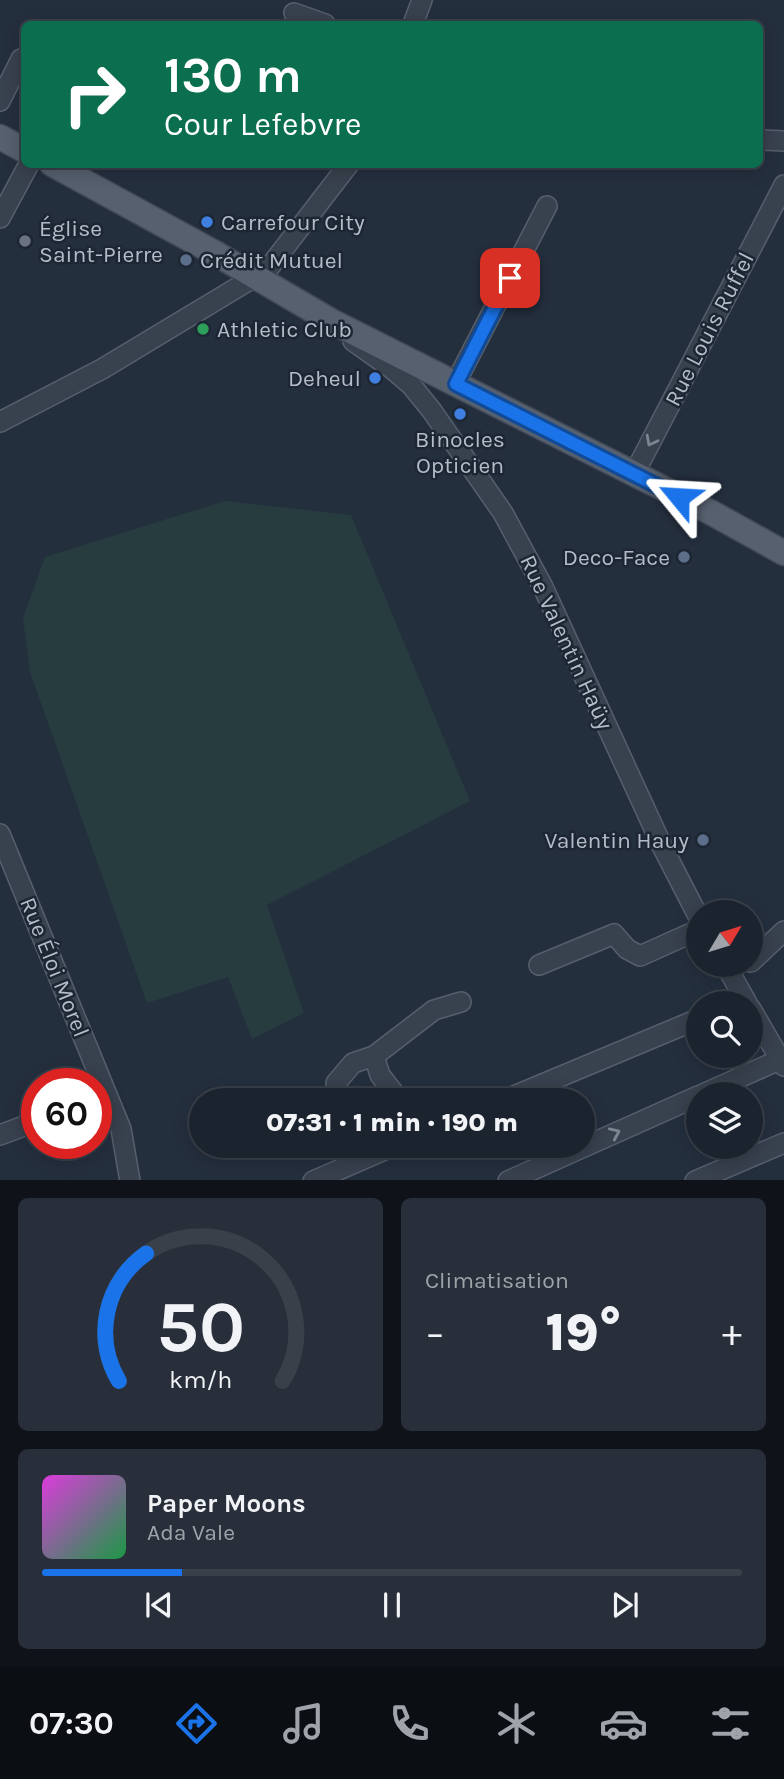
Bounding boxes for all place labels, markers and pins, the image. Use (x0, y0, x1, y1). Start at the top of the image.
place label: Carrefour City (221, 209, 365, 236)
marker: Carrefour City (199, 214, 215, 230)
place label: Église Saint-Pierre (39, 215, 163, 268)
marker: Église Saint-Pierre (17, 233, 33, 249)
place label: Crédit Mutuel (200, 247, 343, 274)
pin (480, 248, 540, 308)
marker: Crédit Mutuel (178, 252, 194, 268)
place label: Athletic Club (217, 316, 352, 343)
marker: Athletic Club (195, 321, 211, 337)
place label: Deheul (288, 365, 361, 392)
marker: Deheul (367, 370, 383, 386)
marker: Binocles Opticien (452, 406, 468, 422)
place label: Binocles Opticien (415, 426, 505, 479)
place label: Deco-Face (563, 544, 670, 571)
marker: Deco-Face (676, 549, 692, 565)
place label: Valentin Hauy (544, 827, 689, 854)
marker: Valentin Hauy (695, 832, 711, 848)

